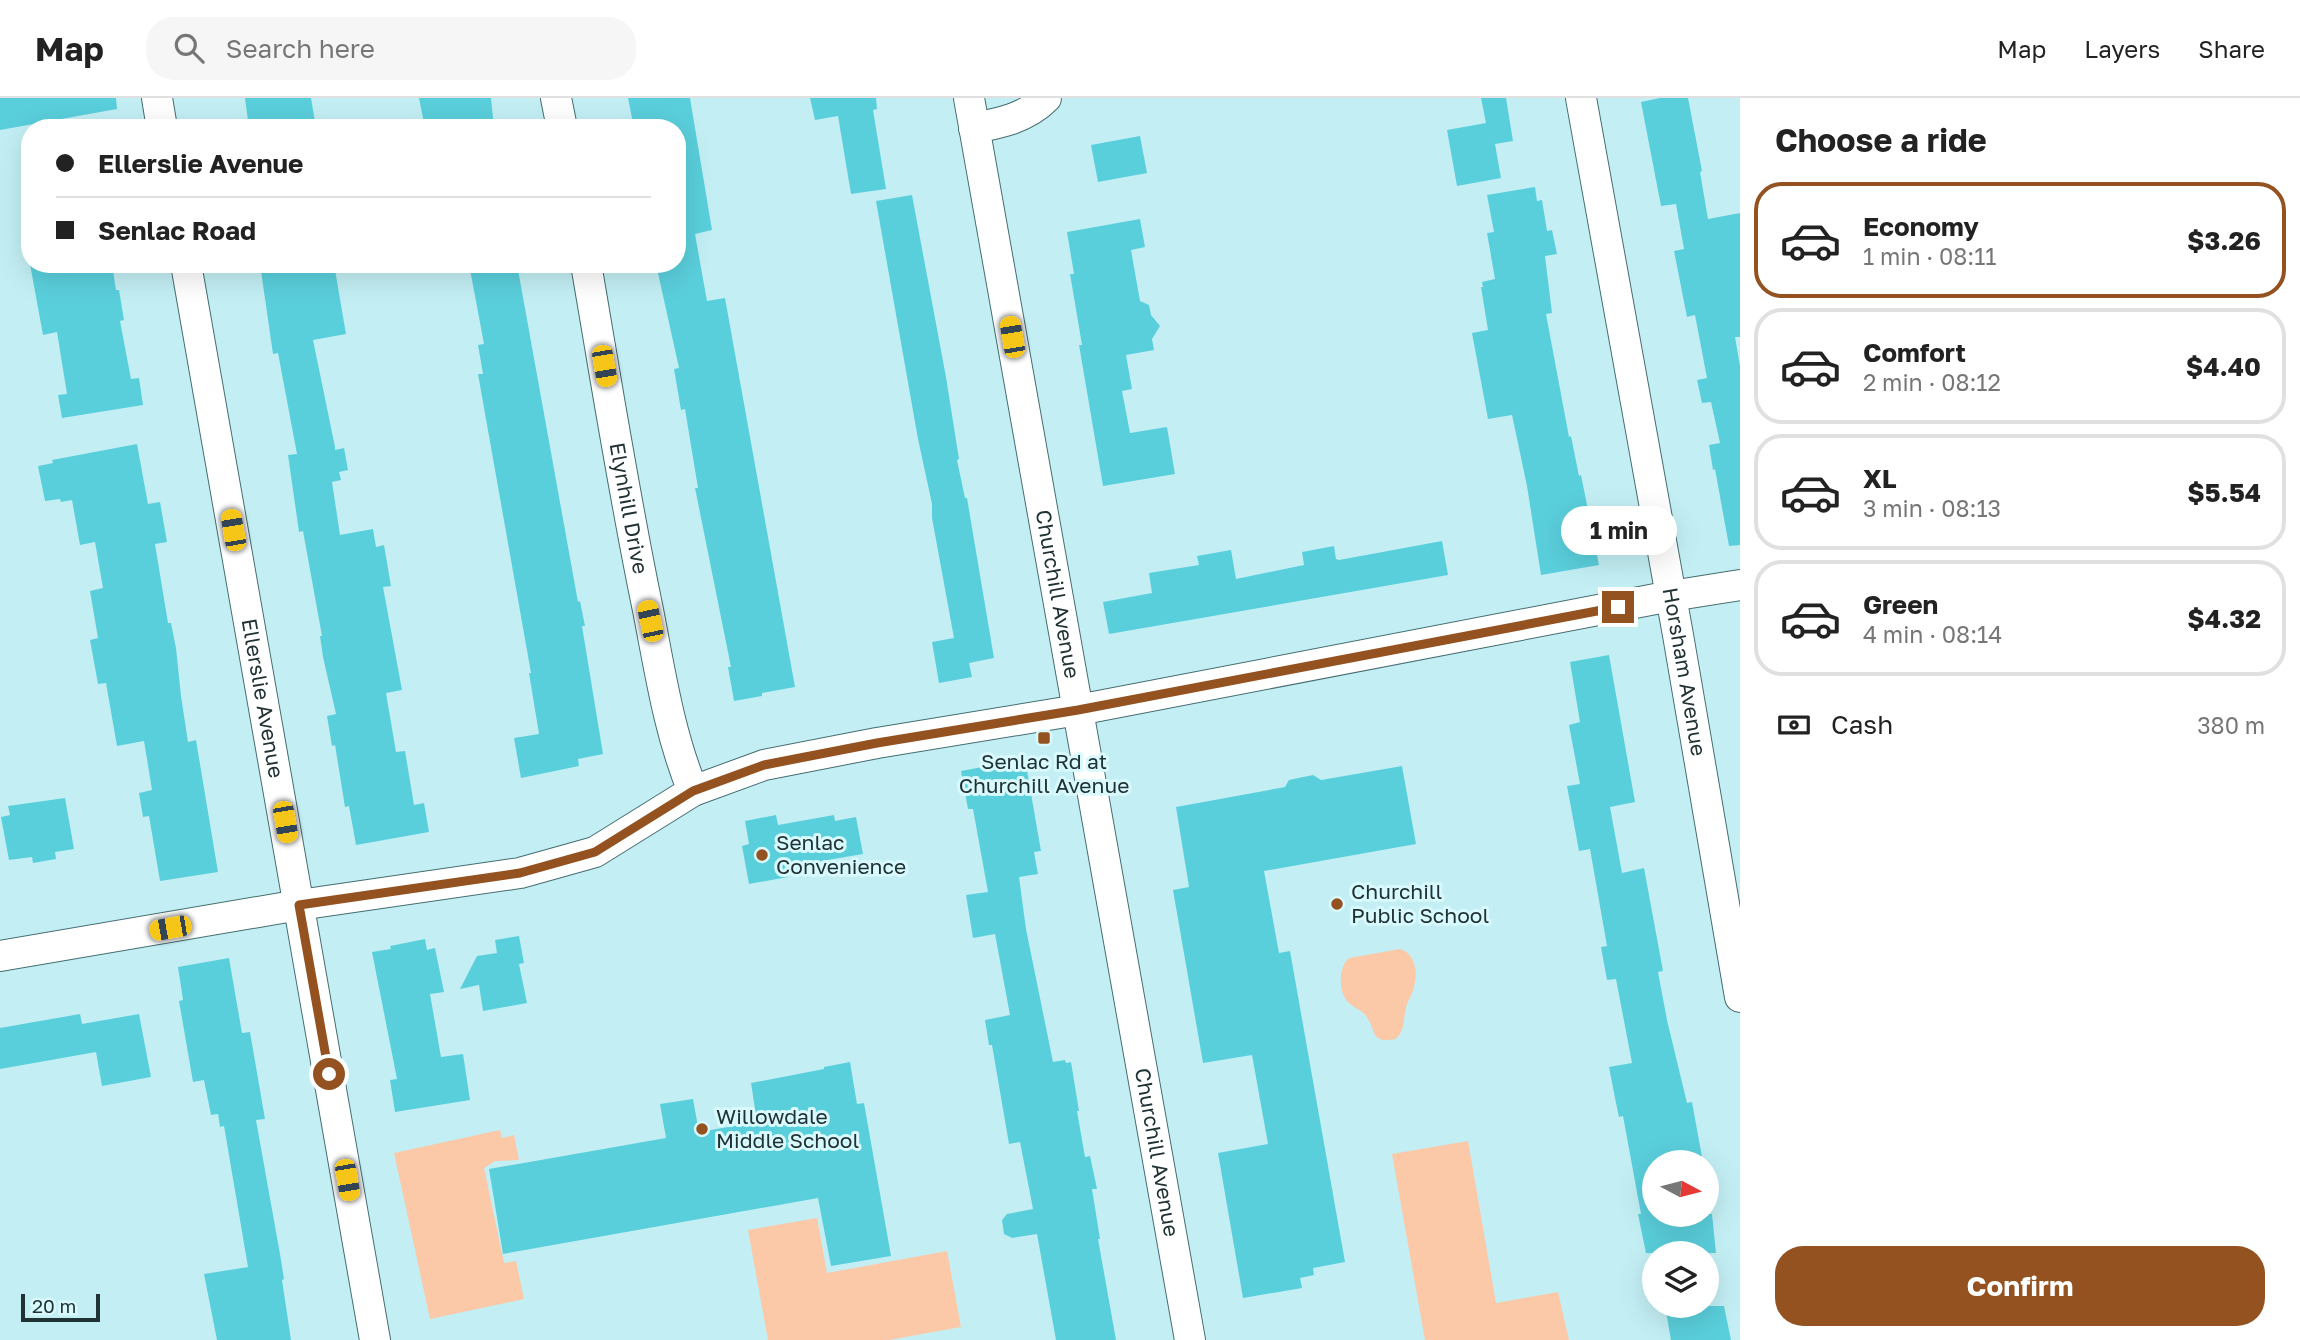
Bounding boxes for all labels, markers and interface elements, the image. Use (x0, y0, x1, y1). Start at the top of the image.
search box (146, 17, 636, 80)
text: Map (35, 29, 104, 68)
icon: search (170, 29, 208, 67)
text: Search here (226, 33, 375, 64)
text: Map (1997, 34, 2046, 63)
text: Layers (2084, 34, 2160, 63)
text: Share (2198, 34, 2265, 63)
text: Choose a ride (1775, 121, 1987, 159)
text: Ellerslie Avenue (98, 148, 303, 179)
icon: car (1779, 209, 1842, 272)
text: Economy (1863, 211, 1979, 242)
text: Senlac Road (98, 215, 256, 246)
text: $3.26 (2187, 225, 2261, 256)
text: 1 min · 08:11 (1863, 242, 1996, 270)
car (999, 314, 1026, 360)
icon: car (1779, 335, 1842, 398)
text: Comfort (1863, 337, 1966, 368)
car (591, 343, 618, 389)
text: $4.40 (2186, 351, 2261, 382)
text: 2 min · 08:12 (1863, 368, 2001, 396)
street label: Elynhill Drive (605, 440, 654, 576)
icon: car (1779, 461, 1842, 524)
text: XL (1863, 463, 1897, 494)
text: $5.54 (2187, 477, 2261, 508)
text: 3 min · 08:13 (1863, 494, 2001, 522)
callout: 1 min (1560, 505, 1676, 554)
car (220, 507, 247, 553)
street label: Churchill Avenue (1031, 508, 1086, 680)
text: 1 min (1590, 516, 1648, 544)
street label: Horsham Avenue (1658, 585, 1713, 758)
icon: car (1779, 587, 1842, 650)
text: Green (1863, 589, 1938, 620)
route end (1602, 591, 1634, 623)
car (636, 598, 665, 644)
text: $4.32 (2187, 603, 2261, 634)
street label: Ellerslie Avenue (236, 616, 290, 780)
text: 4 min · 08:14 (1863, 620, 2002, 648)
icon: cash (1775, 706, 1813, 744)
text: Cash (1831, 709, 1893, 740)
text: 380 m (2197, 711, 2265, 739)
marker: Senlac Rd at Churchill Avenue (1036, 730, 1052, 746)
place label: Senlac Rd at Churchill Avenue (959, 748, 1129, 798)
car (272, 799, 299, 845)
place label: Senlac Convenience (776, 829, 906, 879)
marker: Senlac Convenience (754, 847, 770, 863)
place label: Churchill Public School (1351, 878, 1489, 928)
marker: Churchill Public School (1329, 896, 1345, 912)
car (148, 914, 193, 942)
route start (313, 1058, 345, 1090)
street label: Churchill Avenue (1130, 1066, 1185, 1239)
place label: Willowdale Middle School (716, 1103, 859, 1153)
marker: Willowdale Middle School (694, 1121, 710, 1137)
north arrow (1642, 1150, 1718, 1227)
map controls (1642, 1150, 1719, 1318)
car (334, 1157, 361, 1203)
button: layers (1642, 1241, 1719, 1318)
button: Confirm (1775, 1246, 2265, 1326)
scale bar (21, 1291, 100, 1323)
text: 20 m (32, 1294, 76, 1317)

